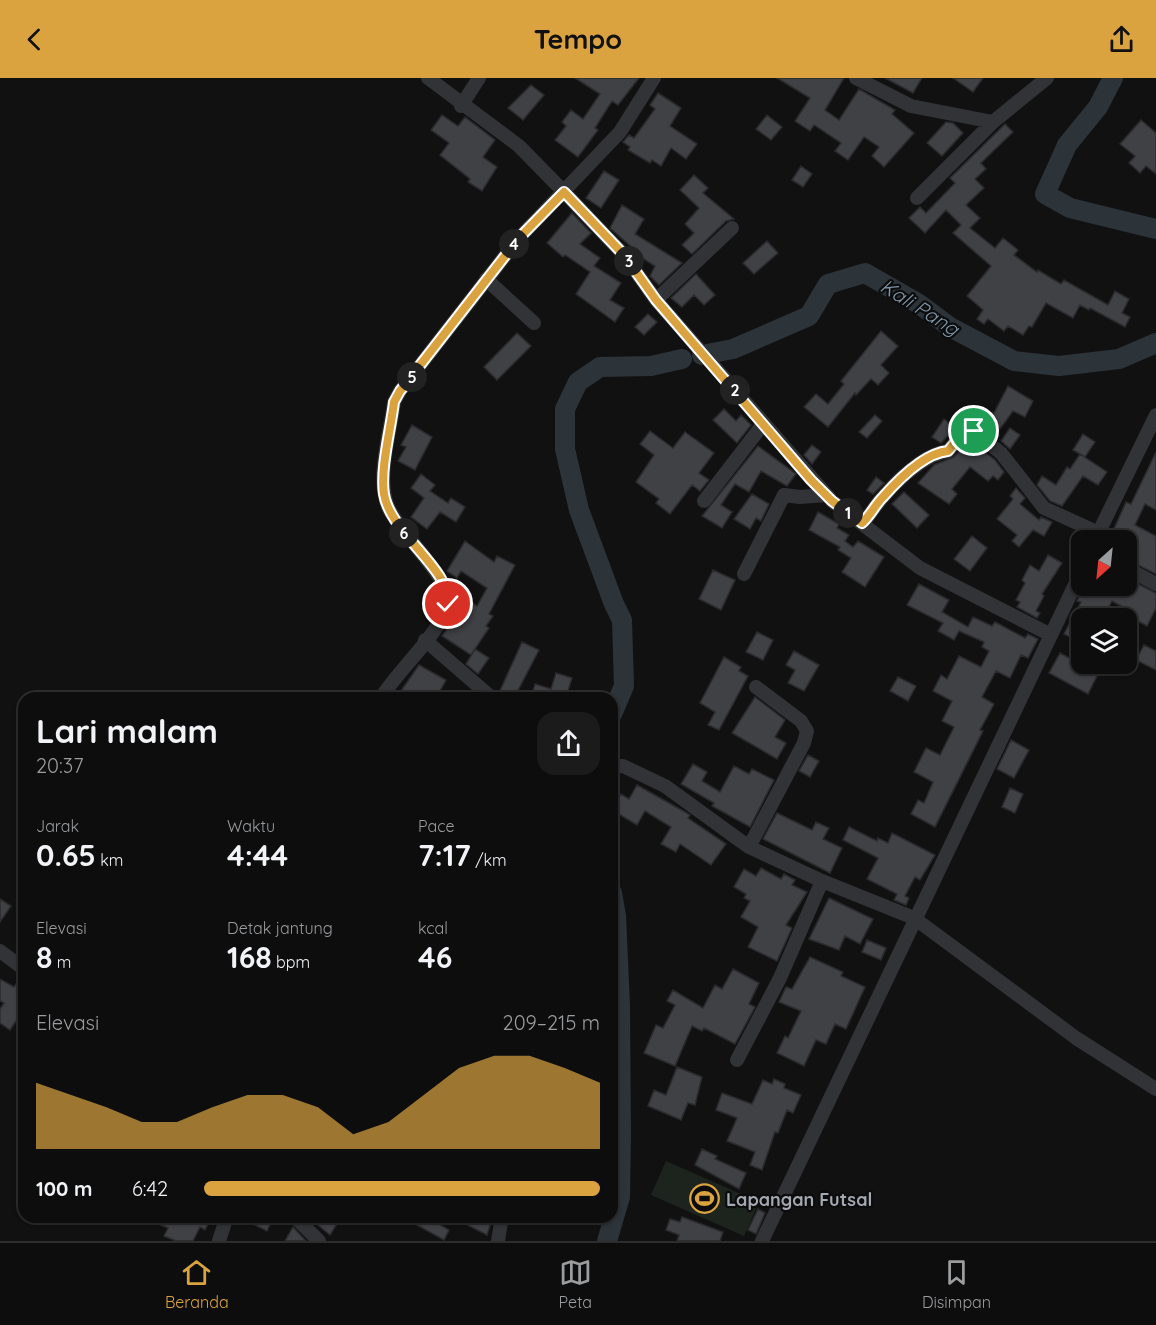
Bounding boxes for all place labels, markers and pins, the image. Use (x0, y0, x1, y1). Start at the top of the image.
pin: 4 (499, 229, 529, 259)
pin: 3 (614, 246, 644, 276)
pin: 5 (397, 362, 427, 392)
pin: 2 (720, 375, 750, 405)
pin (948, 405, 999, 456)
pin: 1 (833, 498, 863, 528)
pin: 6 (389, 518, 419, 548)
pin (422, 578, 473, 629)
sports icon: Lapangan Futsal (689, 1183, 721, 1215)
place label: Lapangan Futsal (726, 1188, 872, 1211)

